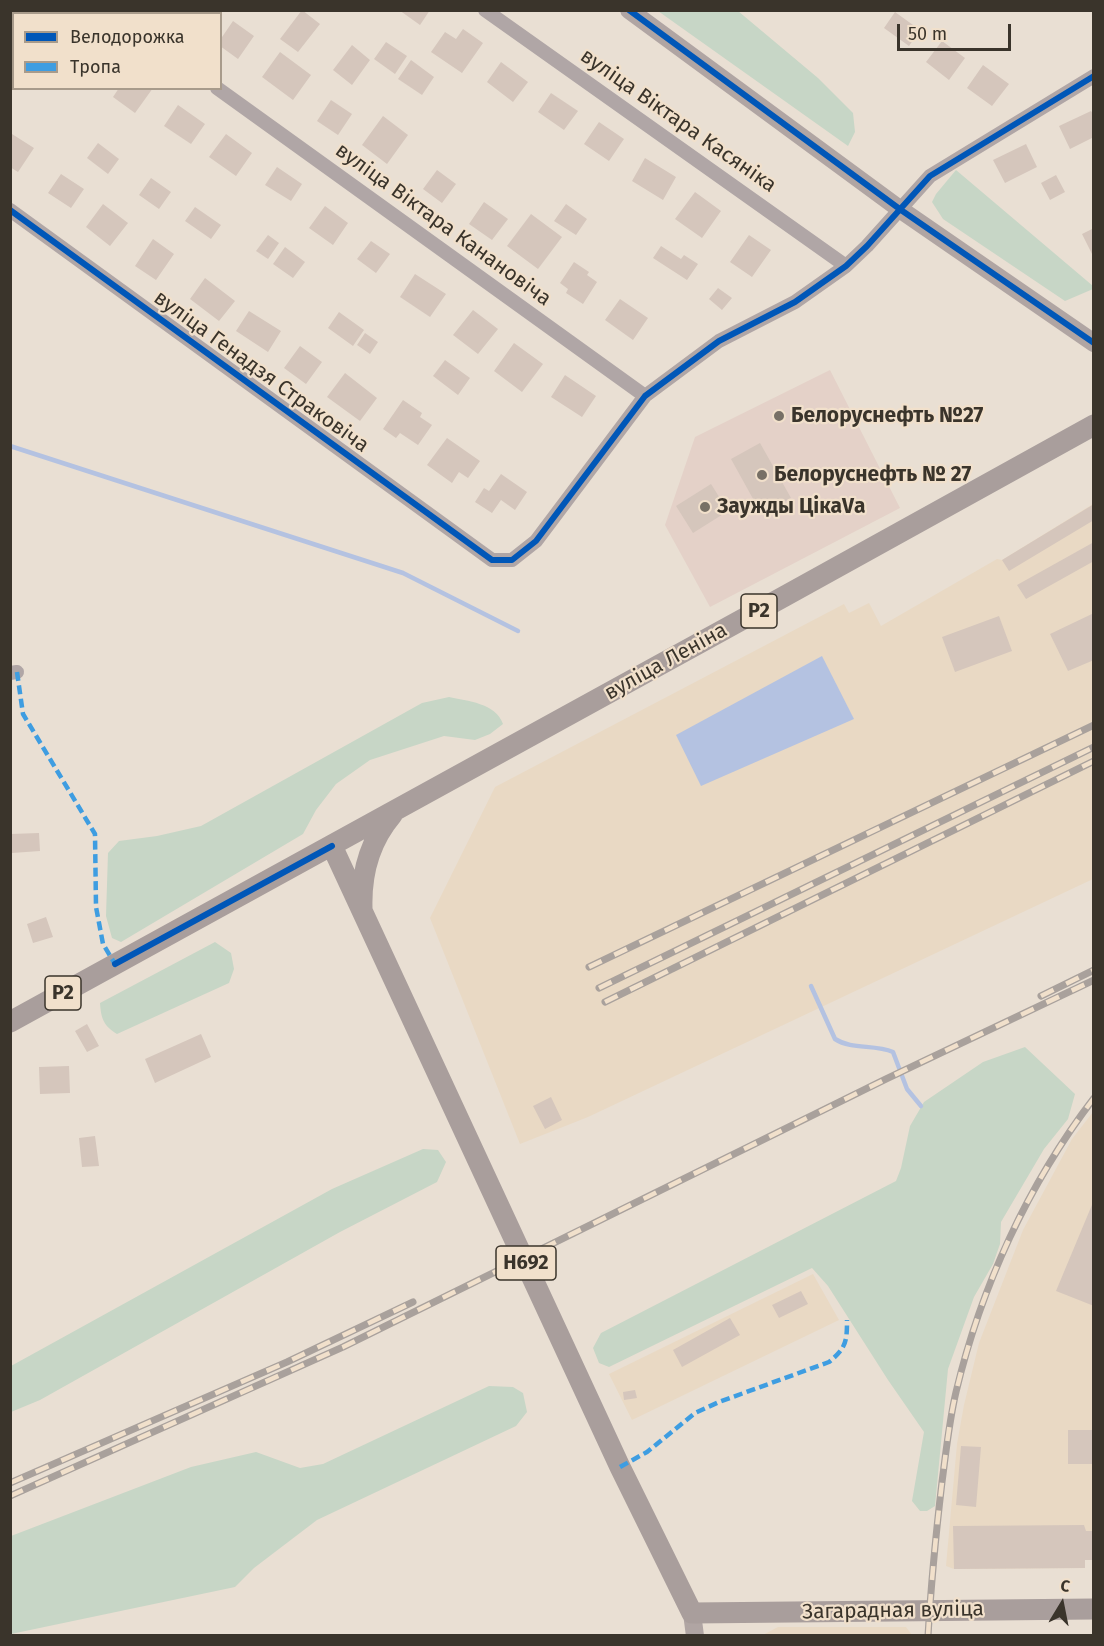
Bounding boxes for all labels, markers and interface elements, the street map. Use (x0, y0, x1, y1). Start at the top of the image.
legend (12, 12, 222, 90)
scale bar (900, 12, 1014, 50)
text: 50 m (908, 23, 947, 45)
text: Велодорожка (70, 26, 185, 48)
street label: вуліца Віктара Касяніка (575, 44, 781, 198)
text: Тропа (70, 56, 121, 78)
street label: вуліца Віктара Канановіча (330, 138, 556, 312)
street label: вуліца Генадзя Страковіча (149, 285, 373, 459)
place label: Белоруснефть №27 (791, 403, 983, 429)
marker: Белоруснефть №27 (772, 409, 786, 423)
place label: Белоруснефть № 27 (774, 462, 971, 488)
marker: Белоруснефть № 27 (755, 468, 769, 482)
place label: Заужды ЦікаVа (717, 494, 865, 520)
marker: Заужды ЦікаVа (698, 500, 712, 514)
road number: Р2 (741, 594, 777, 628)
street label: вуліца Леніна (600, 618, 732, 706)
road number: Р2 (45, 976, 81, 1010)
road number: Н692 (496, 1246, 556, 1280)
north arrow (1032, 1574, 1092, 1634)
text: С (1059, 1576, 1071, 1596)
street label: Загарадная вуліца (802, 1597, 984, 1625)

